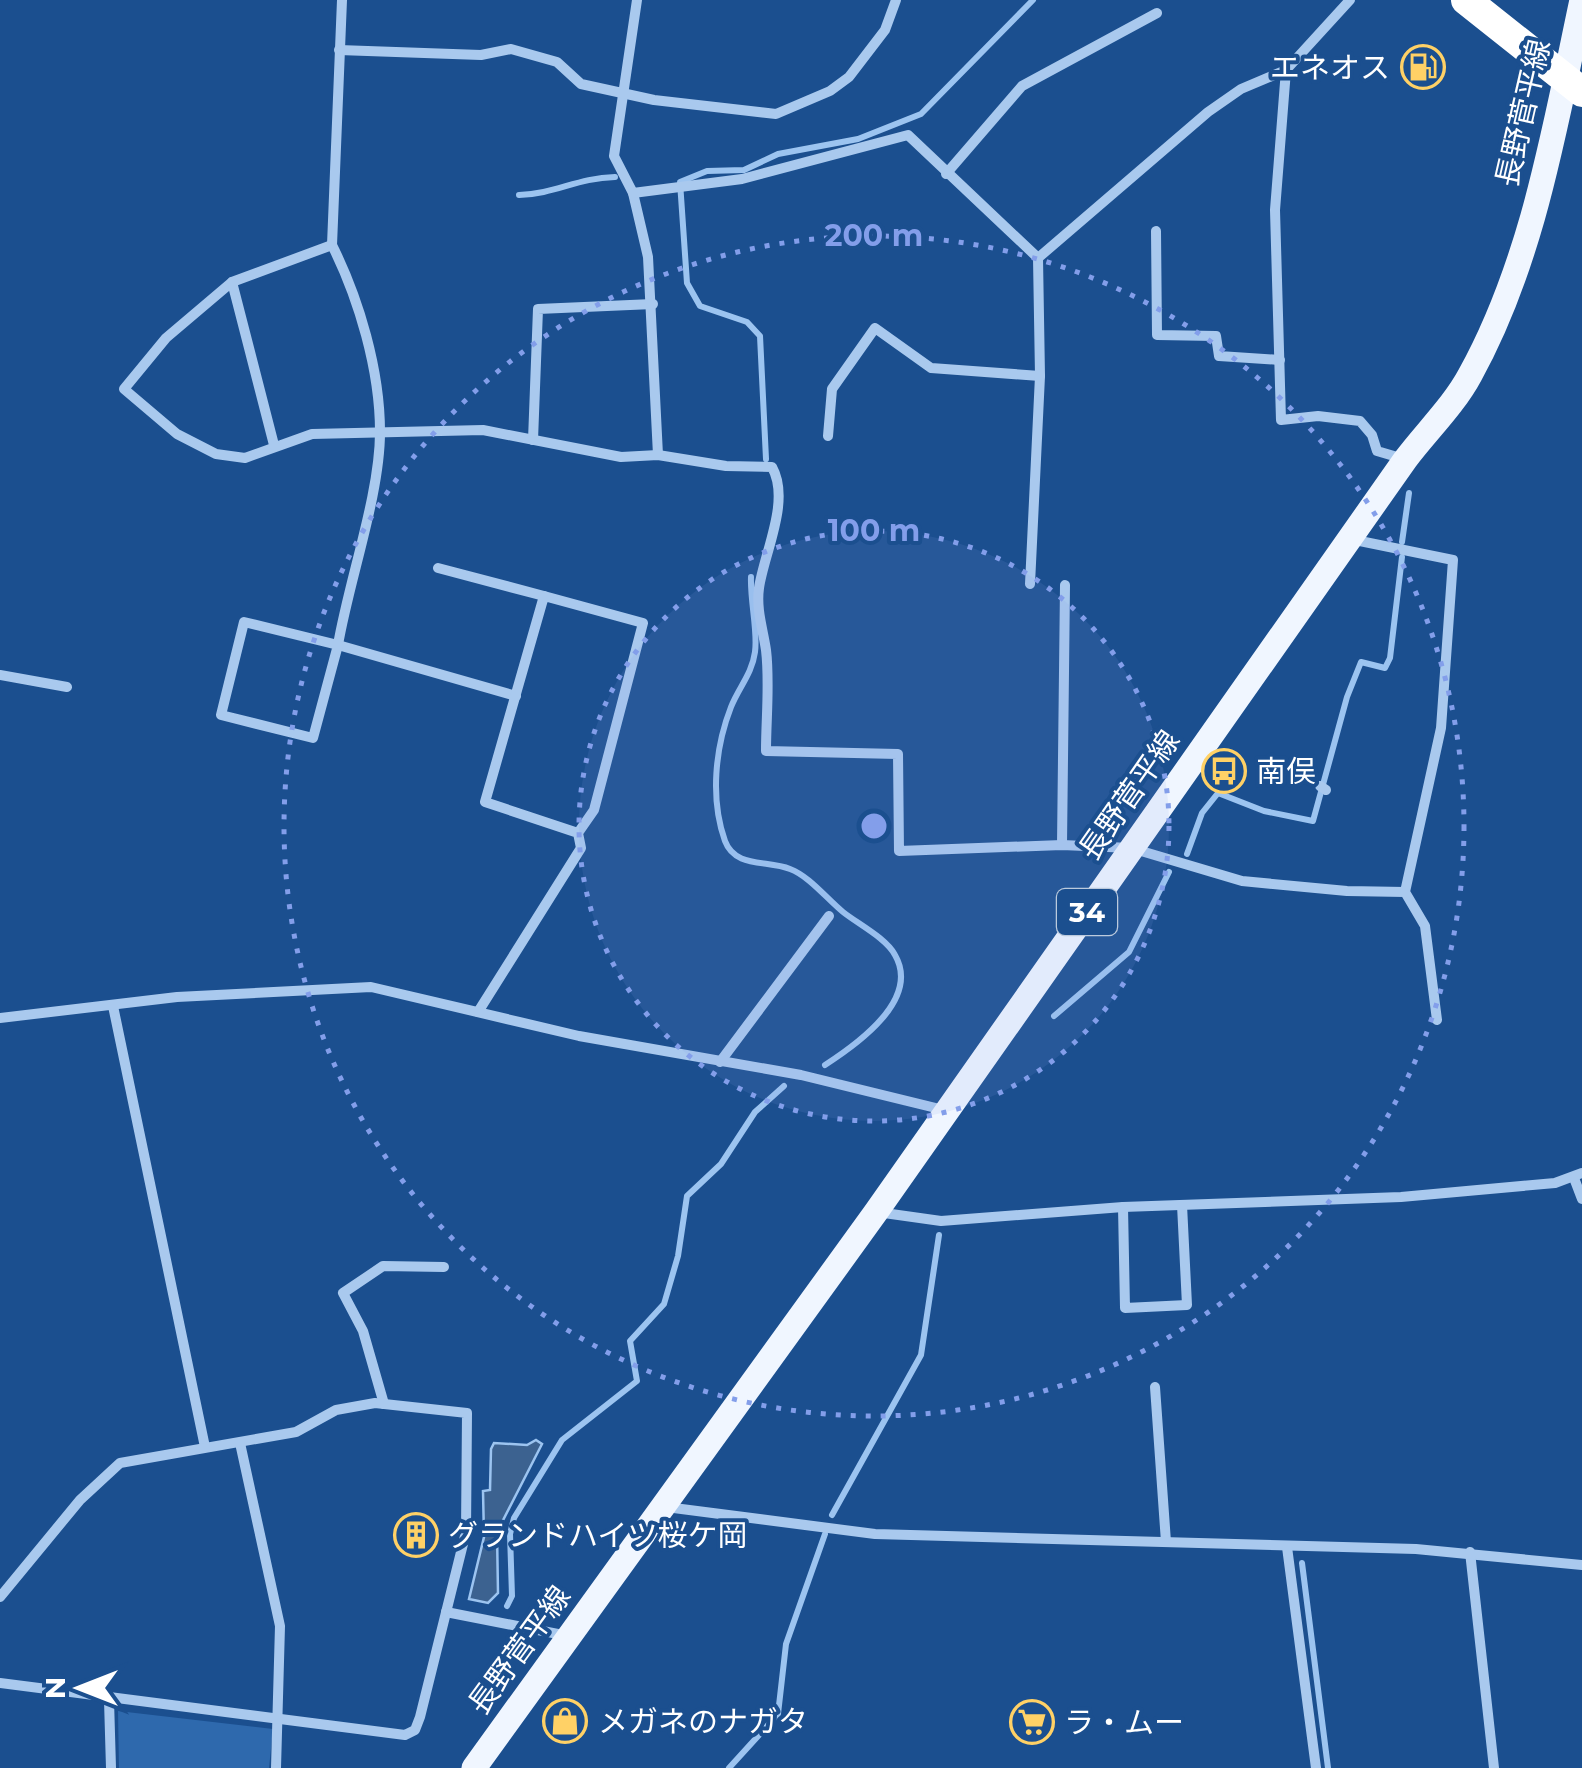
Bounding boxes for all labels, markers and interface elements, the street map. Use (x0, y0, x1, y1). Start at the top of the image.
street label: 長野菅平線 (1488, 36, 1558, 190)
fuel station icon: エネオス (1400, 44, 1446, 90)
place label: エネオス (1270, 49, 1390, 86)
text: 200 m (825, 217, 923, 254)
text: 100 m (828, 512, 920, 549)
street label: 長野菅平線 (1071, 723, 1187, 867)
bus stop icon: 南俣 (1201, 748, 1247, 794)
place label: 南俣 (1256, 753, 1316, 790)
centre of rings (856, 808, 892, 844)
road number: 34 (1057, 889, 1117, 935)
building icon: グランドハイツ桜ケ岡 (393, 1512, 439, 1558)
place label: グランドハイツ桜ケ岡 (448, 1517, 747, 1554)
street label: 長野菅平線 (460, 1578, 578, 1722)
north arrow (30, 1638, 130, 1738)
text: N (38, 1677, 72, 1699)
shop icon: メガネのナガタ (542, 1698, 588, 1744)
supermarket icon: ラ・ムー (1009, 1699, 1055, 1745)
place label: メガネのナガタ (598, 1703, 808, 1740)
place label: ラ・ムー (1064, 1704, 1184, 1741)

